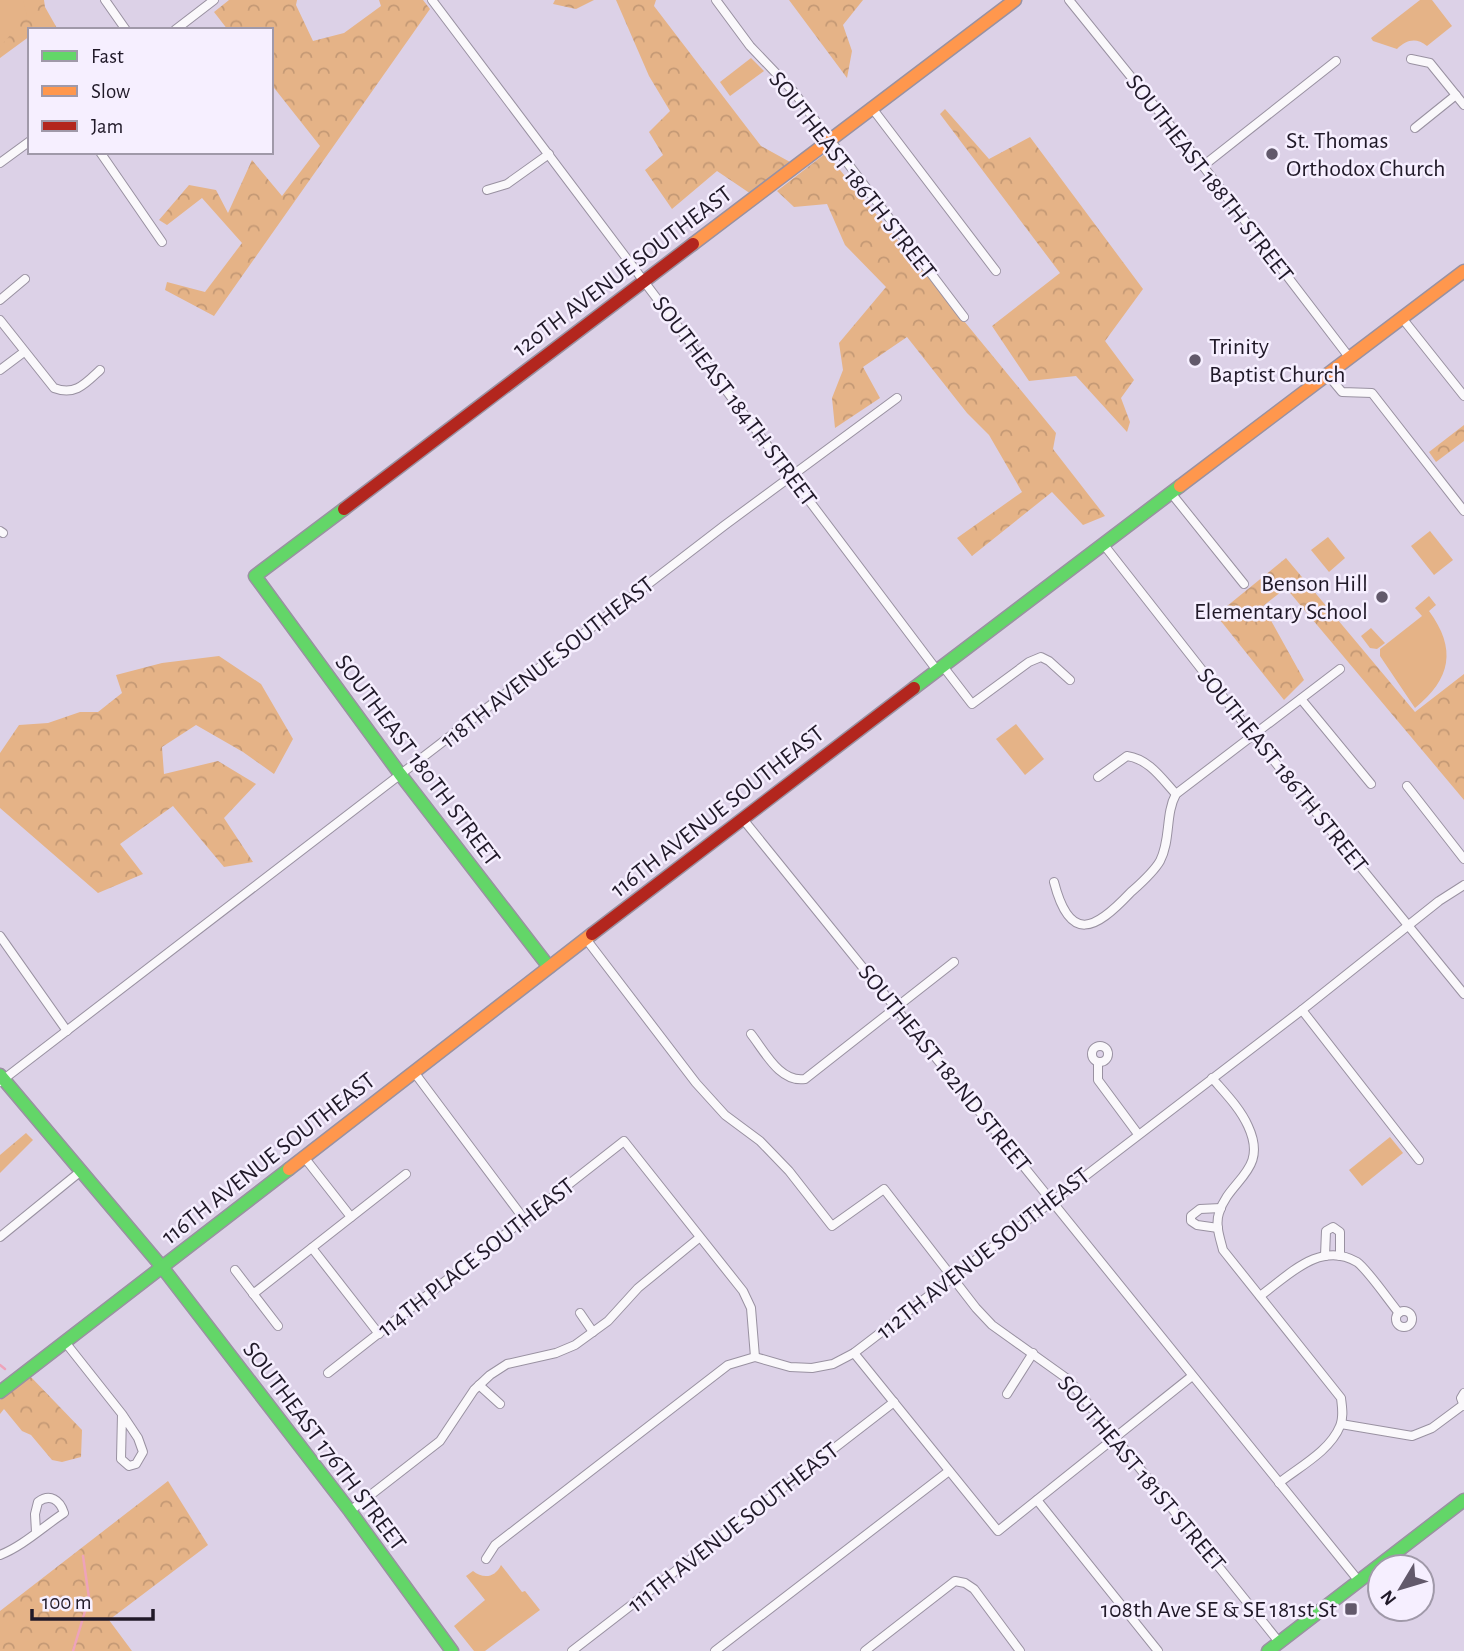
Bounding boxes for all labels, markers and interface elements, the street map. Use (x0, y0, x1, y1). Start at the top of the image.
legend (28, 28, 273, 154)
text: Fast (91, 46, 124, 67)
street label: SOUTHEAST 186TH STREET (764, 67, 941, 284)
street label: SOUTHEAST 188TH STREET (1121, 70, 1298, 287)
text: Slow (91, 81, 130, 102)
text: Jam (91, 116, 123, 137)
place label: St. Thomas Orthodox Church (1286, 129, 1446, 181)
marker: St. Thomas Orthodox Church (1264, 146, 1280, 162)
street label: 120TH AVENUE SOUTHEAST (509, 182, 737, 362)
street label: SOUTHEAST 184TH STREET (648, 292, 821, 511)
place label: Trinity Baptist Church (1209, 335, 1346, 387)
marker: Trinity Baptist Church (1187, 352, 1203, 368)
street label: 118TH AVENUE SOUTHEAST (436, 572, 659, 753)
place label: Benson Hill Elementary School (1194, 572, 1368, 624)
marker: Benson Hill Elementary School (1374, 589, 1390, 605)
street label: SOUTHEAST 180TH STREET (330, 651, 504, 871)
street label: SOUTHEAST 186TH STREET (1192, 664, 1372, 878)
street label: 116TH AVENUE SOUTHEAST (607, 721, 829, 902)
street label: SOUTHEAST 182ND STREET (853, 960, 1035, 1177)
street label: 116TH AVENUE SOUTHEAST (158, 1068, 380, 1249)
street label: 112TH AVENUE SOUTHEAST (873, 1163, 1095, 1344)
street label: 114TH PLACE SOUTHEAST (374, 1174, 580, 1342)
street label: SOUTHEAST 176TH STREET (238, 1338, 410, 1556)
street label: SOUTHEAST 181ST STREET (1053, 1371, 1230, 1576)
street label: 111TH AVENUE SOUTHEAST (624, 1438, 844, 1617)
north arrow (1366, 1553, 1436, 1623)
scale bar (32, 1578, 152, 1622)
text: N (1377, 1586, 1400, 1609)
text: 100 m (42, 1592, 92, 1613)
place label: 108th Ave SE & SE 181st St (1101, 1598, 1337, 1622)
marker: 108th Ave SE & SE 181st St (1343, 1601, 1359, 1617)

